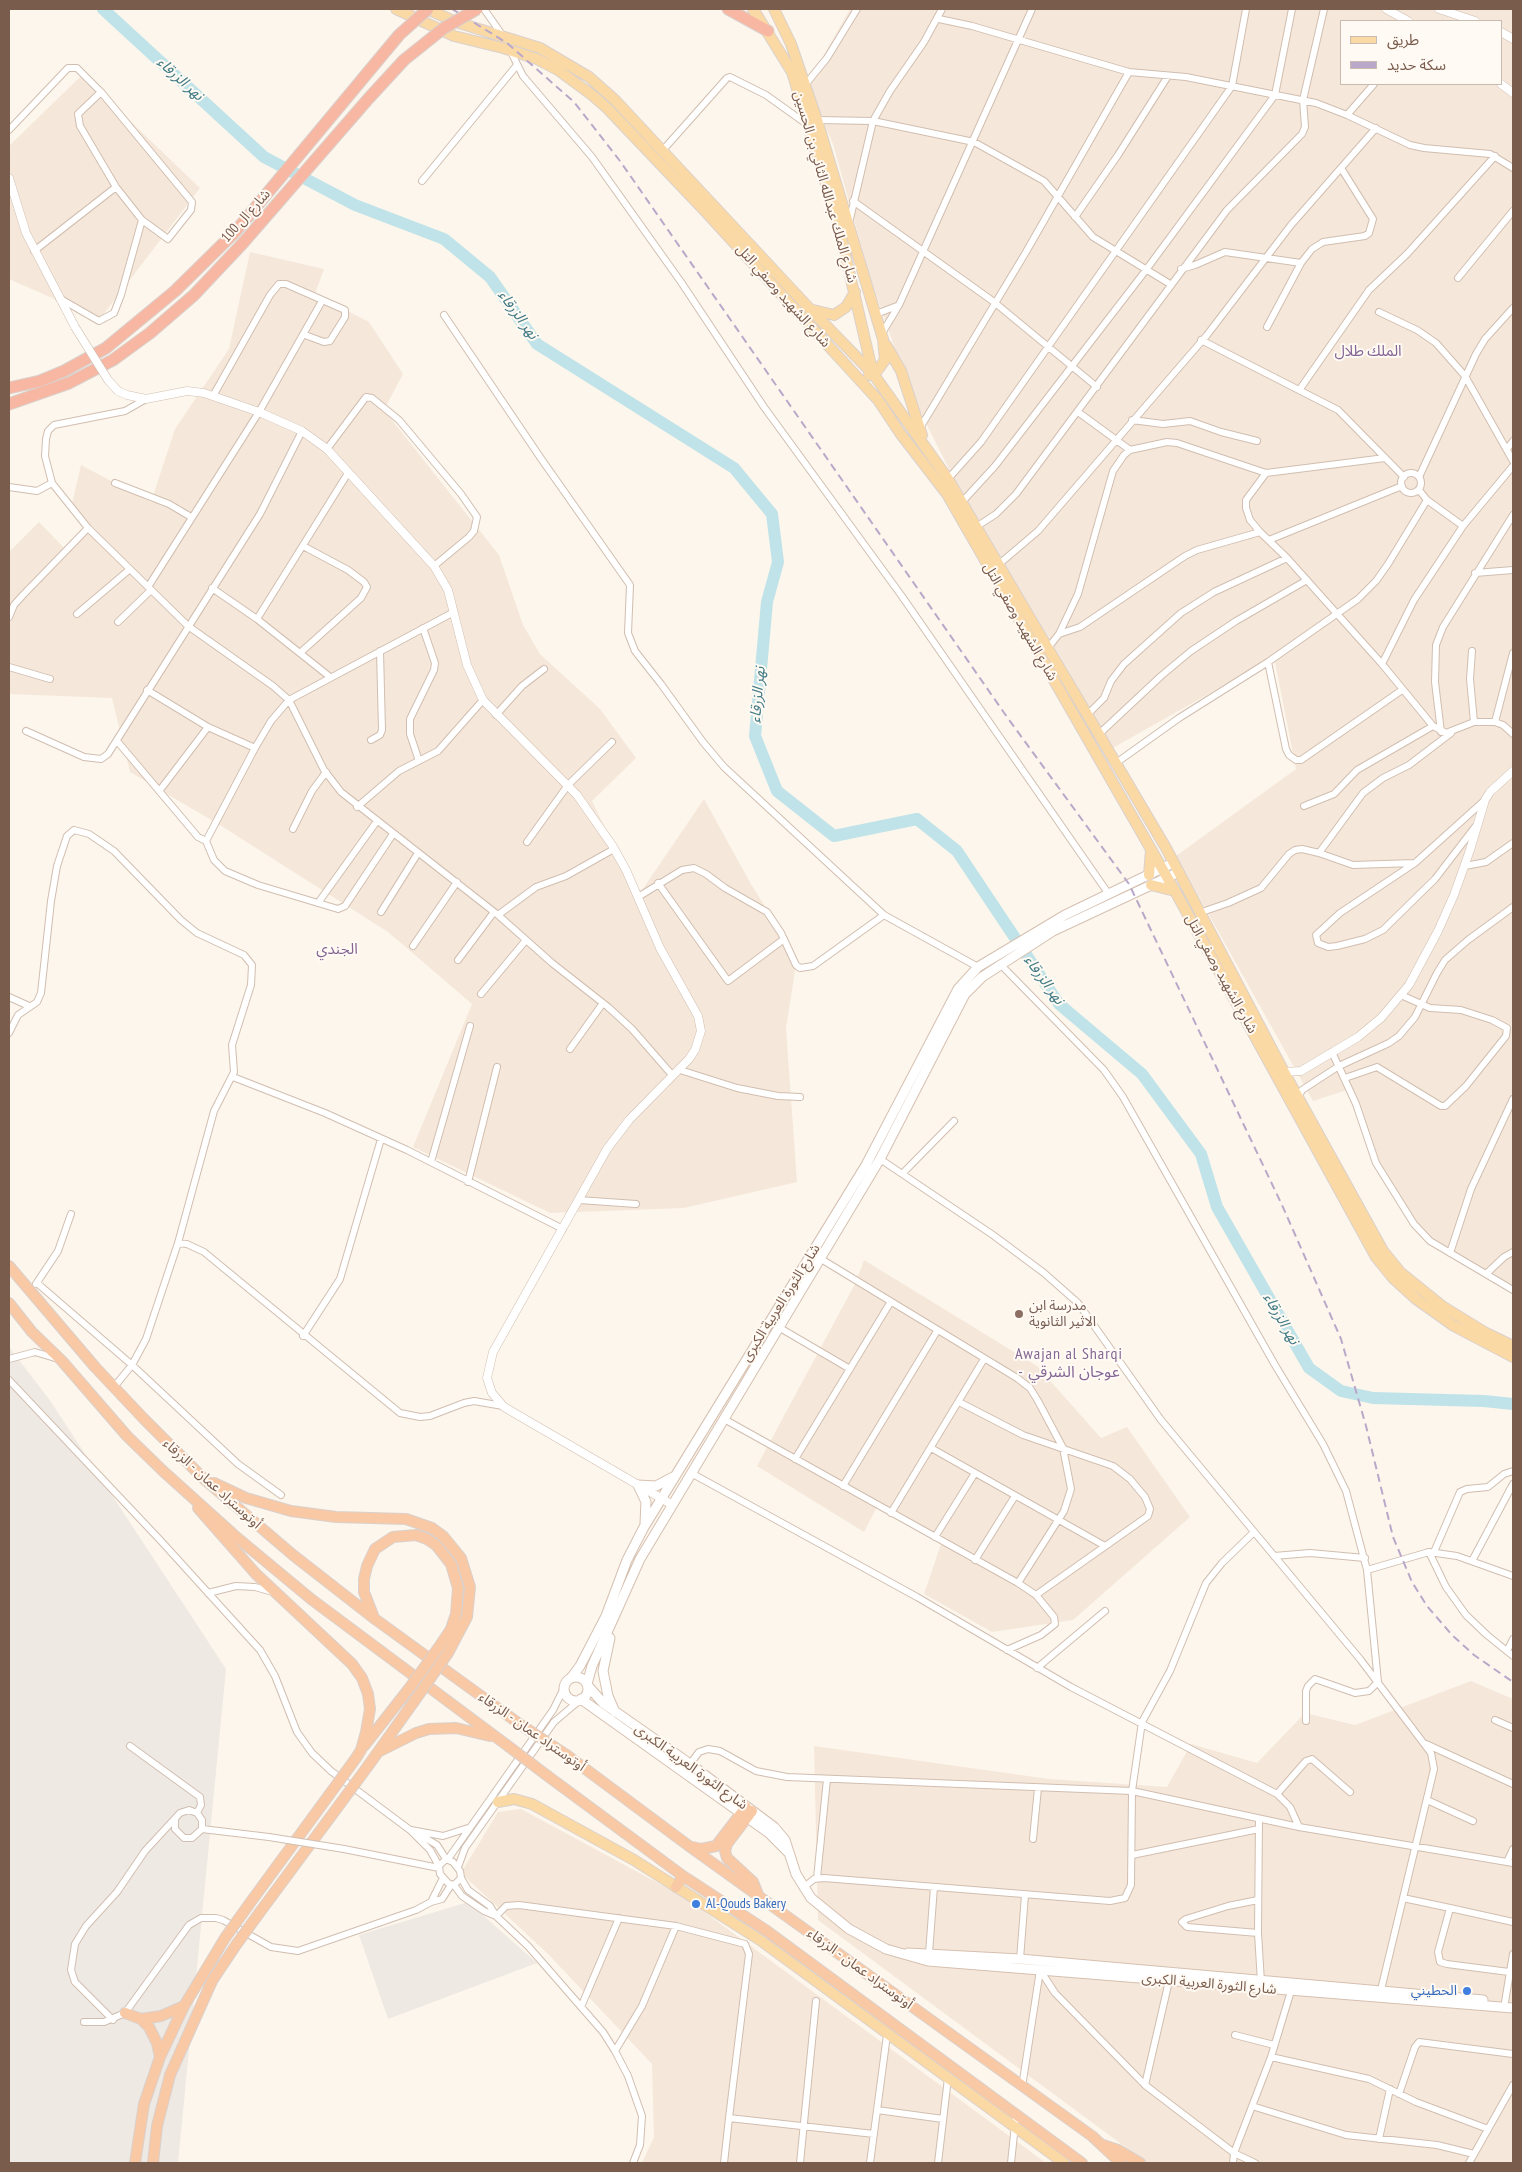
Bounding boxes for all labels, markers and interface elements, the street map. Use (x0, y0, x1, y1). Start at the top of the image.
legend (1340, 20, 1502, 85)
text: طريق (1387, 30, 1419, 49)
water label: نهر الزرقاء (153, 53, 207, 105)
text: سكة حديد (1387, 55, 1446, 74)
street label: شارع الملك عبدالله الثاني بن الحسين (789, 89, 861, 285)
street label: شارع ال 100 (218, 186, 274, 246)
street label: شارع الشهيد وصفي التل (732, 241, 834, 351)
water label: نهر الزرقاء (494, 287, 542, 343)
district label: الملك طلال (1334, 343, 1402, 361)
street label: شارع الشهيد وصفي التل (979, 560, 1061, 684)
water label: نهر الزرقاء (747, 666, 769, 724)
street label: شارع الشهيد وصفي التل (1181, 912, 1261, 1036)
district label: الجندي (316, 941, 358, 959)
water label: نهر الزرقاء (1020, 952, 1068, 1008)
street label: شارع الثورة العربية الكبرى (738, 1241, 824, 1365)
water label: نهر الزرقاء (1259, 1290, 1303, 1348)
place label: مدرسة ابن الاثير الثانوية (1029, 1298, 1096, 1330)
marker: مدرسة ابن الاثير الثانوية (1013, 1308, 1025, 1320)
district label: Awajan al Sharqi - عوجان الشرقي (1013, 1344, 1125, 1382)
street label: أوتوستراد عمان - الزرقاء (159, 1435, 265, 1533)
street label: أوتوستراد عمان - الزرقاء (475, 1689, 589, 1775)
street label: شارع الثورة العربية الكبرى (631, 1720, 751, 1814)
place label: Al-Qouds Bakery (706, 1896, 786, 1912)
marker: Al-Qouds Bakery (690, 1898, 702, 1910)
street label: أوتوستراد عمان - الزرقاء (804, 1925, 916, 2013)
street label: شارع الثورة العربية الكبرى (1141, 1970, 1277, 1998)
place label: الحطيني (1411, 1983, 1457, 1999)
marker: الحطيني (1461, 1985, 1473, 1997)

